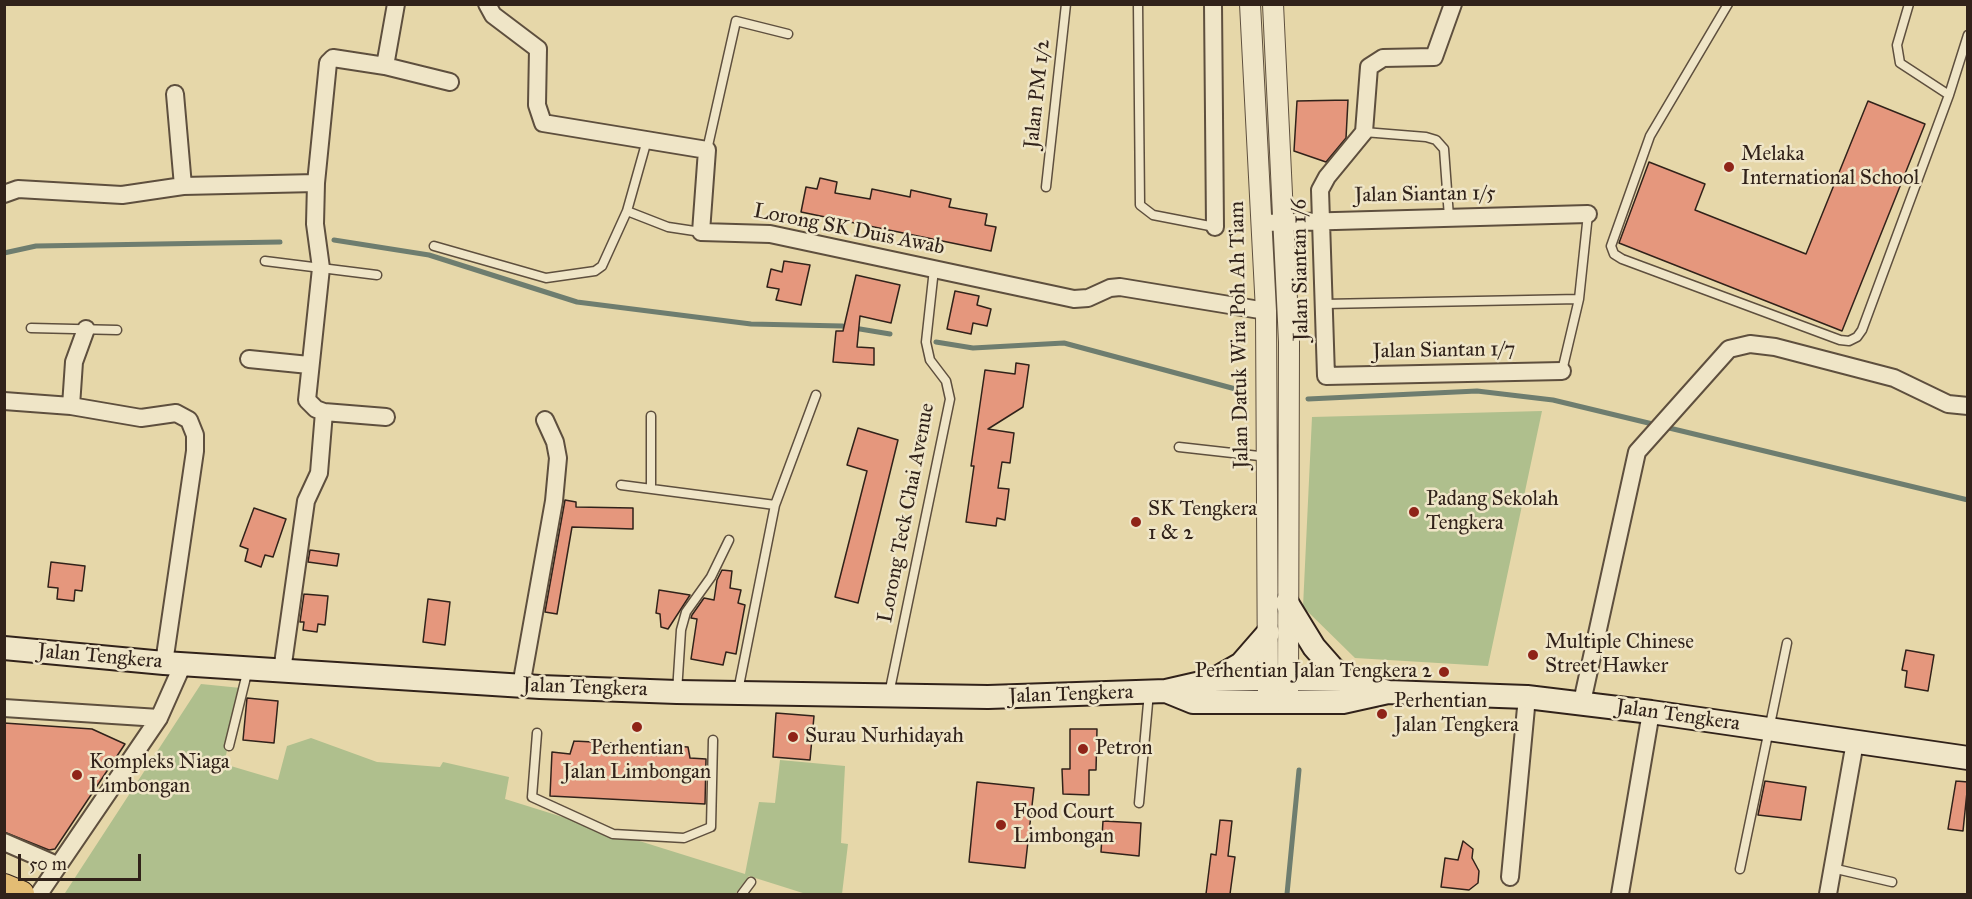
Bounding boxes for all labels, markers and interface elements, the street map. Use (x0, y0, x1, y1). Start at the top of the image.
street label: Jalan PM 1/2 (1020, 38, 1056, 150)
place label: Melaka International School (1741, 142, 1919, 192)
marker: Melaka International School (1722, 160, 1736, 174)
street label: Jalan Siantan 1/5 (1354, 181, 1496, 209)
street label: Lorong SK Duis Awab (751, 199, 947, 261)
street label: Jalan Siantan 1/6 (1287, 199, 1315, 341)
street label: Jalan Datuk Wira Poh Ah Tiam (1225, 201, 1255, 469)
street label: Jalan Siantan 1/7 (1372, 337, 1516, 365)
street label: Lorong Teck Chai Avenue (873, 401, 941, 625)
place label: Padang Sekolah Tengkera (1426, 487, 1559, 537)
place label: SK Tengkera 1 & 2 (1148, 497, 1257, 547)
marker: Padang Sekolah Tengkera (1407, 505, 1421, 519)
marker: SK Tengkera 1 & 2 (1129, 515, 1143, 529)
place label: Multiple Chinese Street Hawker (1545, 630, 1694, 680)
street label: Jalan Tengkera (37, 639, 163, 675)
marker: Multiple Chinese Street Hawker (1526, 648, 1540, 662)
place label: Perhentian Jalan Tengkera 2 (1195, 659, 1432, 685)
marker: Perhentian Jalan Tengkera 2 (1437, 665, 1451, 679)
street label: Jalan Tengkera (522, 673, 648, 703)
street label: Jalan Tengkera (1008, 680, 1134, 710)
place label: Perhentian Jalan Tengkera (1394, 689, 1519, 739)
street label: Jalan Tengkera (1614, 695, 1742, 737)
marker: Perhentian Jalan Tengkera (1375, 707, 1389, 721)
marker: Perhentian Jalan Limbongan (630, 720, 644, 734)
place label: Surau Nurhidayah (805, 724, 964, 750)
marker: Surau Nurhidayah (786, 730, 800, 744)
place label: Perhentian Jalan Limbongan (563, 736, 711, 786)
place label: Petron (1095, 736, 1153, 762)
marker: Petron (1076, 742, 1090, 756)
place label: Kompleks Niaga Limbongan (89, 750, 230, 800)
marker: Kompleks Niaga Limbongan (70, 768, 84, 782)
place label: Food Court Limbongan (1013, 800, 1114, 850)
marker: Food Court Limbongan (994, 818, 1008, 832)
scale bar (21, 842, 144, 880)
text: 50 m (29, 853, 67, 875)

